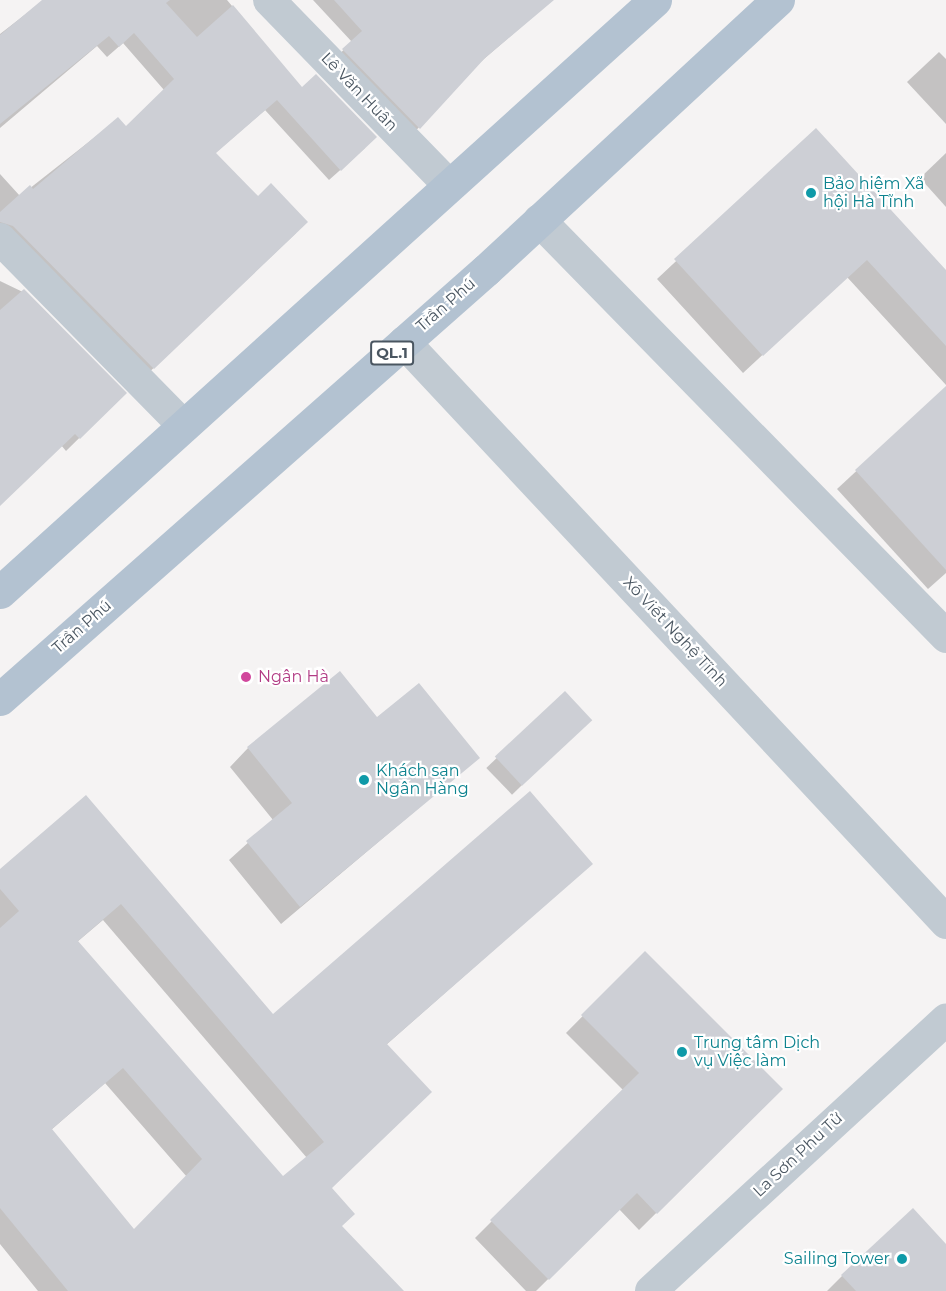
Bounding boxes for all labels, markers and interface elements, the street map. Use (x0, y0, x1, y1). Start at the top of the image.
street label: Lê Văn Huân (317, 49, 401, 135)
place label: Bảo hiệm Xã hội Hà Tĩnh (823, 174, 924, 212)
marker: Bảo hiệm Xã hội Hà Tĩnh (804, 186, 818, 200)
street label: Trần Phú (412, 274, 480, 336)
road number: QL.1 (370, 341, 414, 365)
street label: Xô Viết Nghệ Tĩnh (619, 573, 731, 691)
street label: Trần Phú (48, 596, 116, 658)
place label: Ngân Hà (258, 667, 329, 687)
marker: Ngân Hà (239, 670, 253, 684)
place label: Khách sạn Ngân Hàng (376, 761, 469, 799)
marker: Khách sạn Ngân Hàng (357, 773, 371, 787)
place label: Trung tâm Dịch vụ Việc làm (694, 1033, 820, 1071)
marker: Trung tâm Dịch vụ Việc làm (675, 1045, 689, 1059)
street label: La Sơn Phu Tử (749, 1109, 847, 1201)
place label: Sailing Tower (784, 1249, 890, 1269)
marker: Sailing Tower (895, 1252, 909, 1266)

